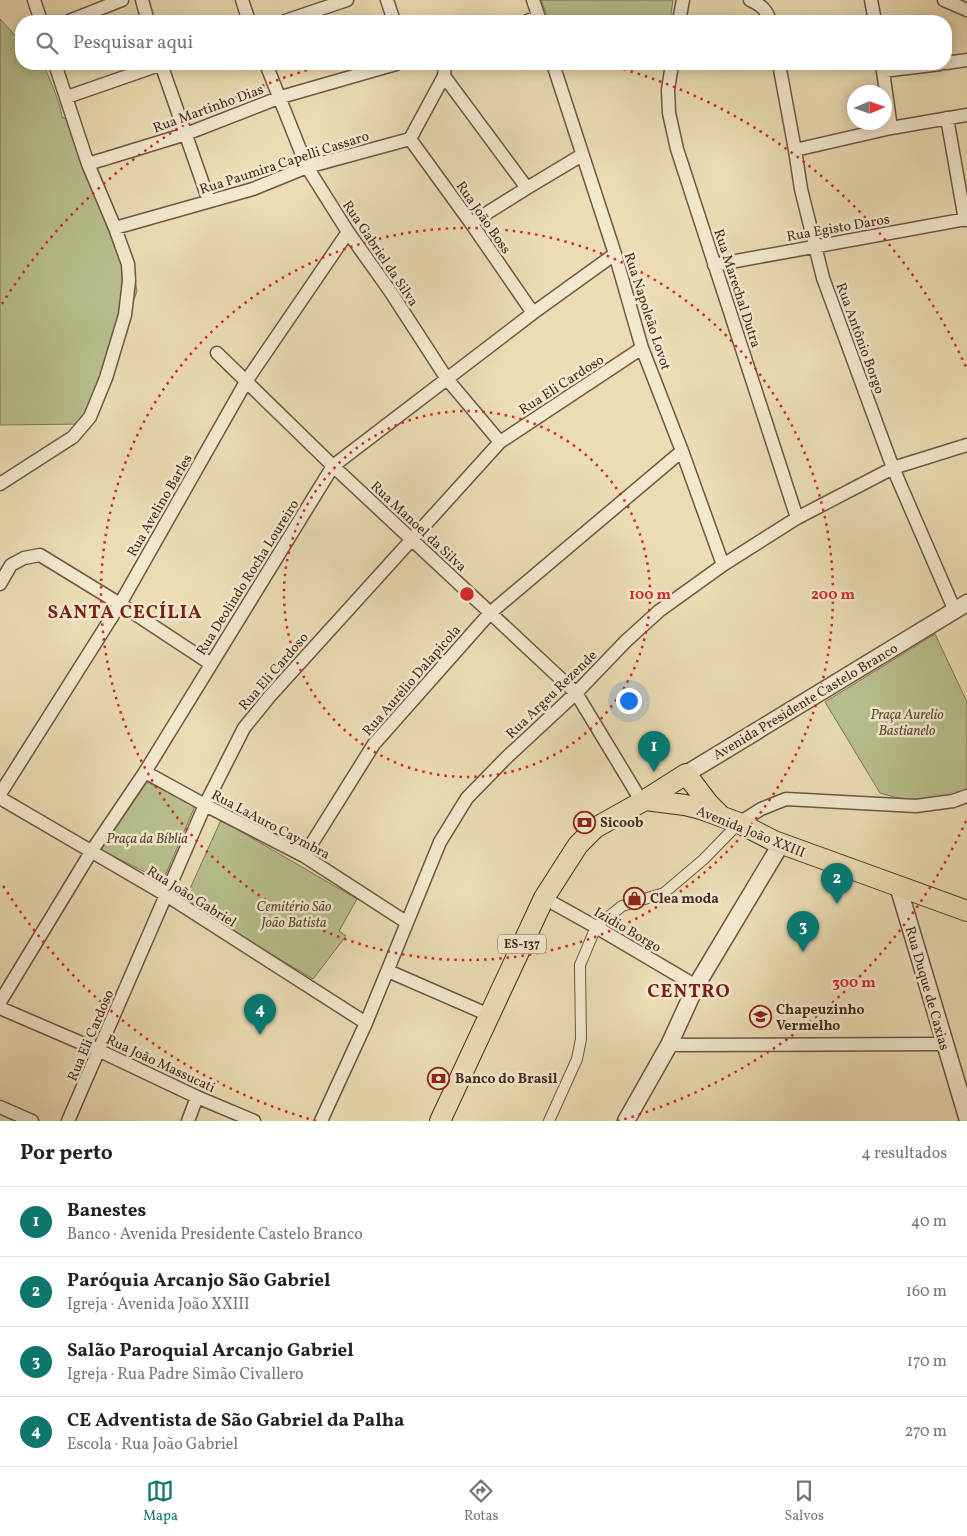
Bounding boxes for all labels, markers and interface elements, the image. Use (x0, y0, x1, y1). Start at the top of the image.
search box (15, 15, 952, 70)
icon: search (33, 29, 61, 57)
text: Pesquisar aqui (73, 30, 193, 56)
street label: Rua Martinho Dias (150, 81, 267, 138)
north arrow (847, 85, 892, 130)
street label: Rua Paumira Capelli Cassaro (197, 127, 372, 200)
street label: Rua João Boss (451, 178, 515, 258)
street label: Rua Gabriel da Silva (337, 197, 422, 311)
street label: Rua Egisto Daros (785, 210, 891, 247)
street label: Rua Marechal Dutra (708, 227, 765, 350)
street label: Rua Napoleão Lovot (619, 250, 675, 373)
street label: Rua Antônio Borgo (831, 280, 889, 397)
street label: Rua Eli Cardoso (516, 351, 608, 420)
street label: Rua Avelino Barles (123, 451, 197, 561)
street label: Rua Manoel da Silva (366, 478, 470, 577)
street label: Rua Deolindo Rocha Loureiro (192, 496, 304, 659)
centre of rings (458, 585, 476, 603)
text: 100 m (629, 585, 672, 606)
text: 200 m (811, 585, 855, 606)
district label: SANTA CECÍLIA (47, 600, 203, 626)
street label: Rua Aurélio Dalapicola (359, 621, 466, 740)
street label: Rua Eli Cardoso (235, 629, 313, 715)
street label: Avenida Presidente Castelo Branco (710, 639, 902, 765)
street label: Rua Argeu Rezende (502, 646, 602, 744)
your location (616, 688, 642, 714)
park label: Praça Aurelio Bastianelo (870, 706, 944, 741)
pin: 1 (638, 731, 670, 772)
street label: Rua LaAuro Caymbra (208, 786, 333, 865)
street label: Avenida João XXIII (693, 802, 808, 863)
bank icon: Sicoob (572, 810, 596, 834)
place label: Sicoob (600, 814, 643, 833)
park label: Praça da Bíblia (106, 830, 188, 849)
street label: Rua João Gabriel (143, 862, 240, 932)
pin: 2 (821, 863, 853, 904)
shop icon: Clea moda (622, 886, 646, 910)
place label: Clea moda (650, 890, 719, 909)
park label: Cemitério São João Batista (257, 898, 332, 933)
street label: Izidio Borgo (590, 903, 665, 957)
pin: 3 (787, 911, 819, 952)
street label: Rua Duque de Caxias (900, 924, 953, 1053)
road number: ES-137 (498, 934, 546, 954)
text: 300 m (832, 973, 876, 994)
district label: CENTRO (647, 979, 731, 1005)
street label: Rua Eli Cardoso (64, 987, 119, 1084)
pin: 4 (244, 994, 276, 1035)
place label: Chapeuzinho Vermelho (776, 1001, 865, 1036)
school or university icon: Chapeuzinho Vermelho (748, 1005, 772, 1029)
street label: Rua João Massucati (103, 1031, 218, 1098)
bank icon: Banco do Brasil (427, 1066, 451, 1090)
place label: Banco do Brasil (455, 1070, 558, 1089)
text: Por perto (20, 1139, 113, 1168)
text: 4 resultados (861, 1143, 947, 1165)
text: Banestes (67, 1198, 146, 1224)
text: 1 (33, 1211, 39, 1233)
text: 40 m (911, 1211, 947, 1233)
text: Banco · Avenida Presidente Castelo Branco (67, 1224, 363, 1246)
text: Paróquia Arcanjo São Gabriel (67, 1268, 331, 1294)
text: 2 (32, 1281, 40, 1303)
text: 160 m (906, 1281, 947, 1303)
text: Igreja · Avenida João XXIII (67, 1294, 250, 1316)
text: Salão Paroquial Arcanjo Gabriel (67, 1338, 354, 1364)
text: 3 (32, 1351, 40, 1373)
text: 170 m (907, 1351, 947, 1373)
text: Igreja · Rua Padre Simão Civallero (67, 1364, 304, 1386)
text: CE Adventista de São Gabriel da Palha (67, 1408, 404, 1434)
text: 4 (31, 1421, 41, 1443)
text: 270 m (905, 1421, 947, 1443)
text: Escola · Rua João Gabriel (67, 1434, 238, 1456)
tab: Mapa (143, 1477, 178, 1526)
tab: Rotas (464, 1477, 499, 1526)
tab: Salvos (784, 1477, 824, 1526)

